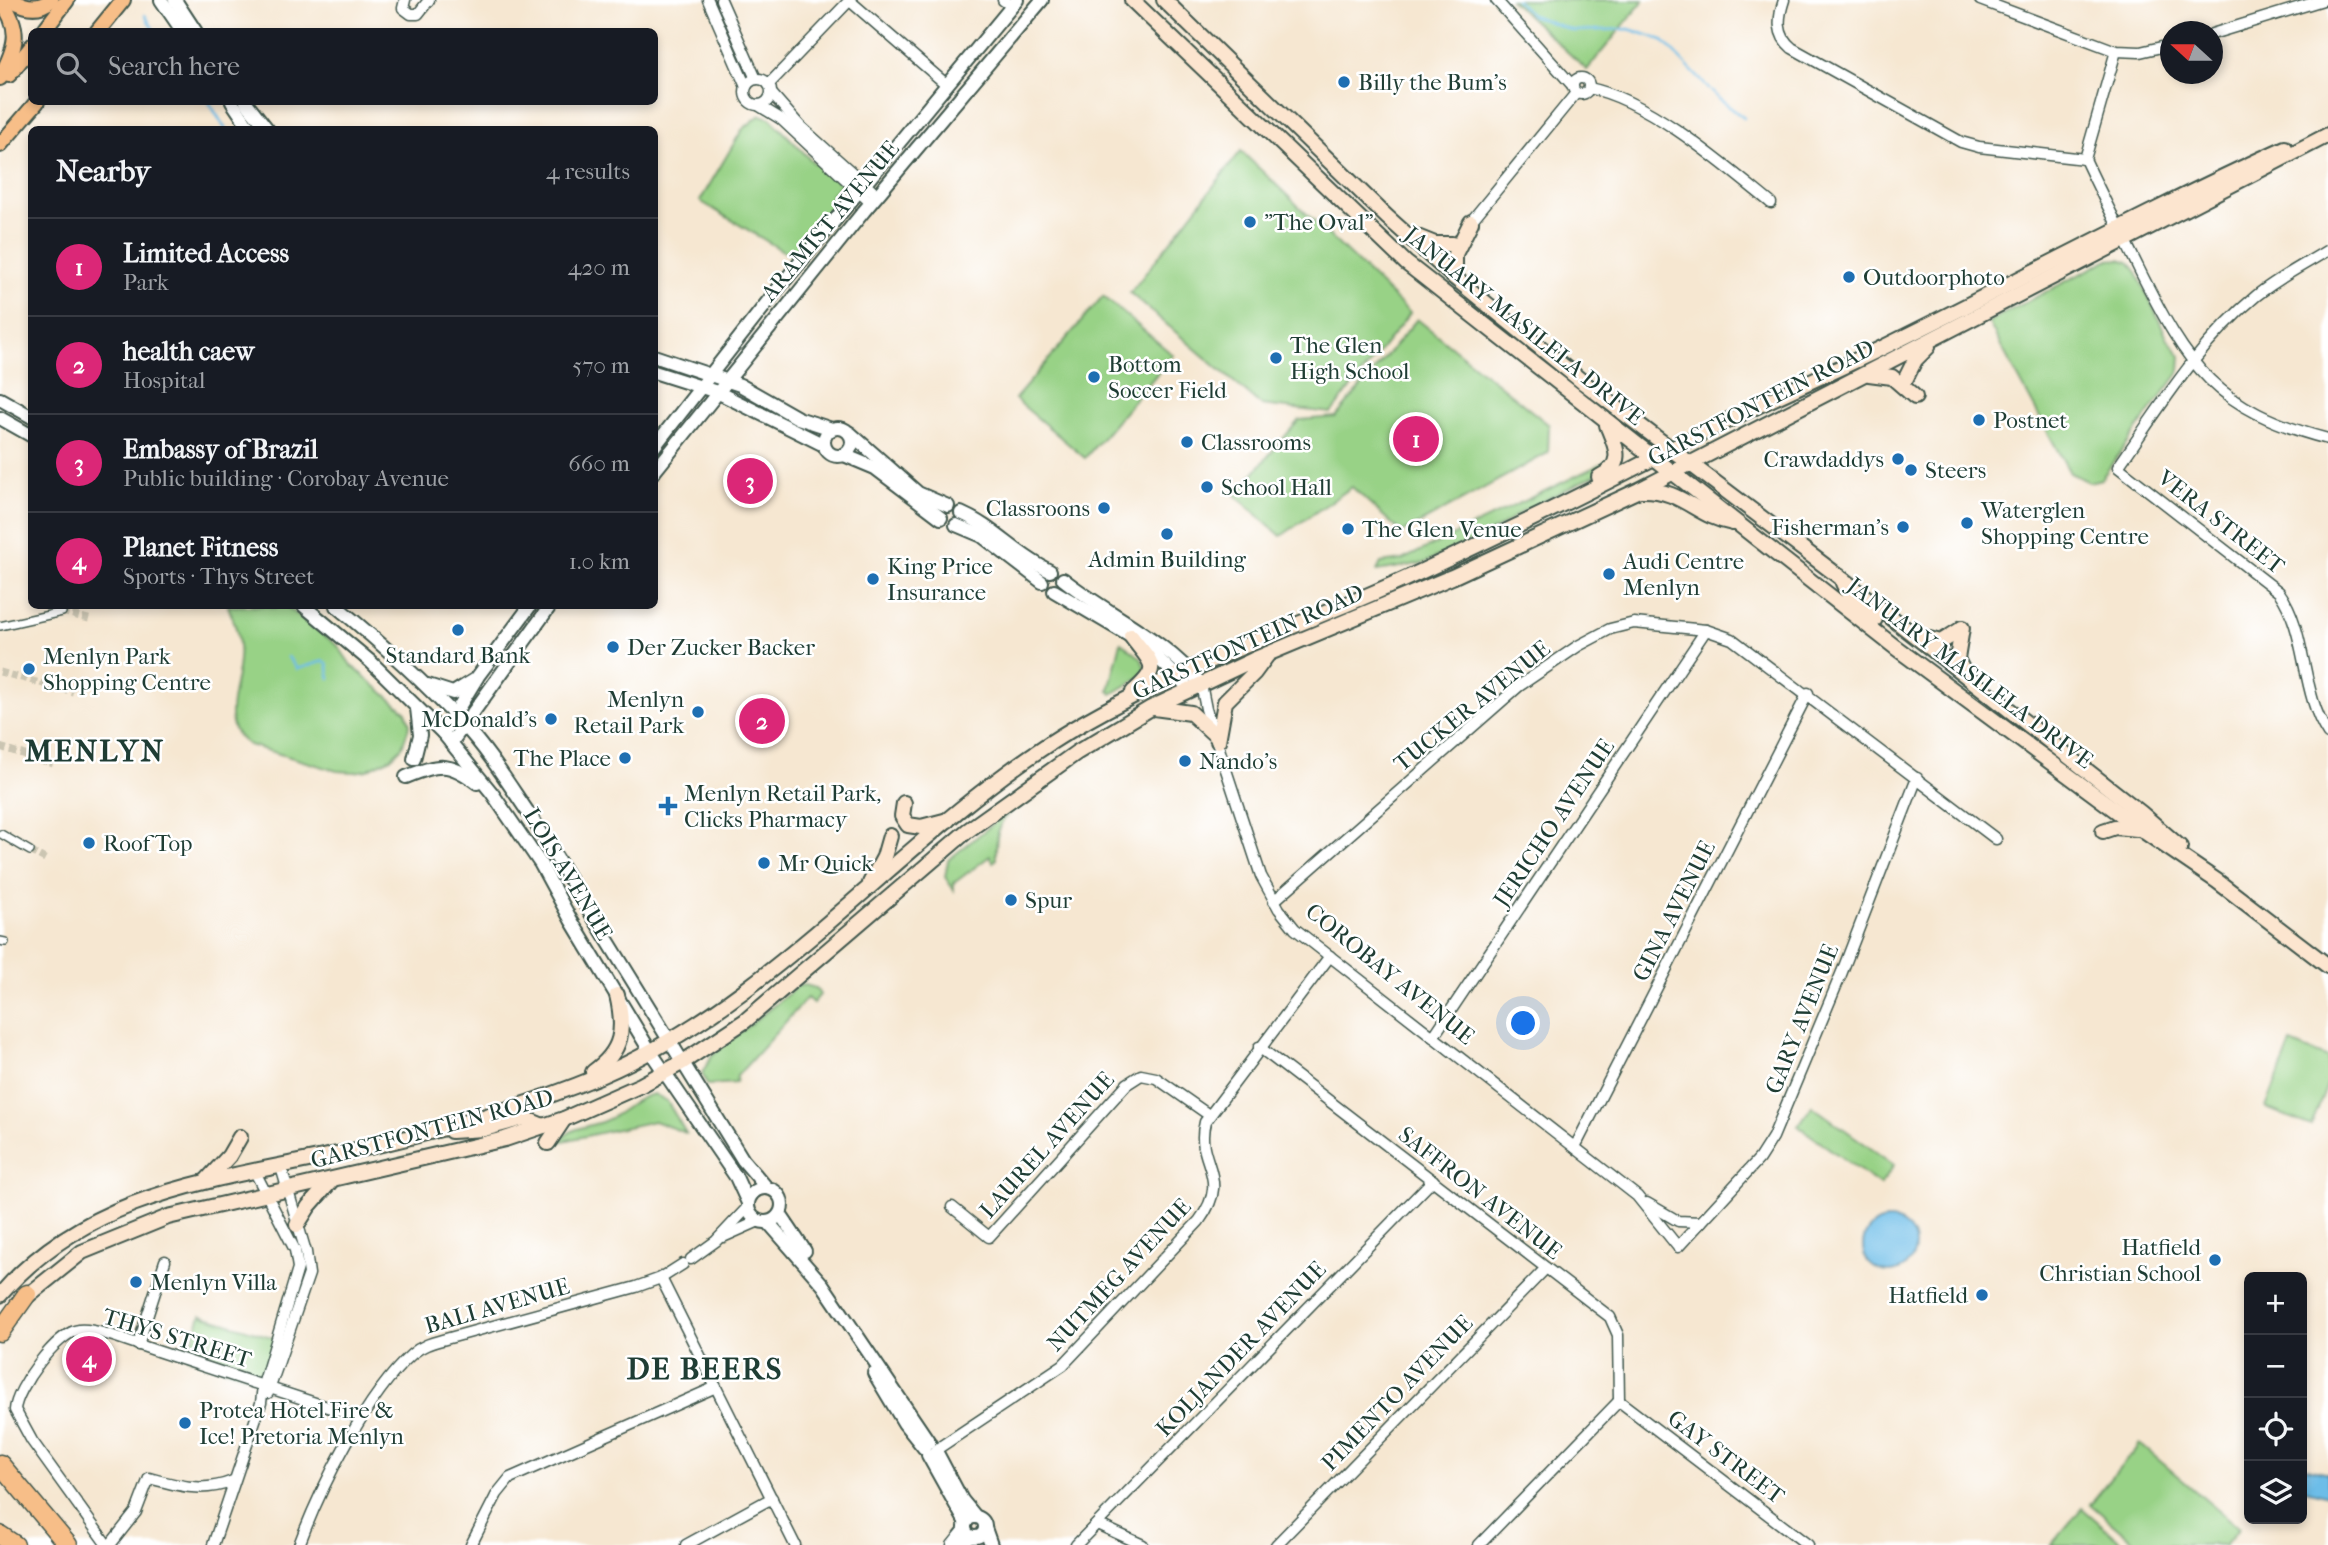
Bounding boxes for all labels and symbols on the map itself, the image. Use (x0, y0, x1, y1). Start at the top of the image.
north arrow (2160, 21, 2223, 84)
place label: Billy the Bum's (1358, 69, 1507, 96)
marker: Billy the Bum's (1336, 74, 1352, 90)
street label: ARAMIST AVENUE (755, 135, 905, 307)
place label: "The Oval" (1264, 209, 1374, 236)
marker: "The Oval" (1242, 214, 1258, 230)
street label: JANUARY MASILELA DRIVE (1397, 220, 1649, 431)
place label: Outdoorphoto (1863, 264, 2005, 291)
marker: Outdoorphoto (1841, 269, 1857, 285)
place label: The Glen High School (1290, 332, 1410, 385)
street label: GARSTFONTEIN ROAD (1643, 334, 1879, 472)
marker: The Glen High School (1268, 350, 1284, 366)
place label: Bottom Soccer Field (1108, 351, 1227, 404)
marker: Bottom Soccer Field (1086, 369, 1102, 385)
place label: Postnet (1993, 407, 2068, 434)
marker: Postnet (1971, 412, 1987, 428)
pin: 1 (1393, 413, 1439, 465)
place label: Classrooms (1201, 429, 1311, 456)
marker: Classrooms (1179, 434, 1195, 450)
place label: Crawdaddys (1764, 446, 1884, 473)
marker: Crawdaddys (1890, 451, 1906, 467)
pin: 3 (727, 455, 773, 507)
place label: Steers (1925, 457, 1986, 484)
marker: Steers (1903, 462, 1919, 478)
street label: VERA STREET (2152, 464, 2290, 580)
place label: School Hall (1221, 474, 1332, 501)
marker: School Hall (1199, 479, 1215, 495)
place label: Classroons (986, 495, 1090, 522)
place label: Waterglen Shopping Centre (1980, 497, 2149, 550)
marker: Classroons (1096, 500, 1112, 516)
place label: Fisherman's (1771, 514, 1889, 541)
marker: Waterglen Shopping Centre (1959, 515, 1975, 531)
place label: The Glen Venue (1362, 516, 1522, 543)
marker: Fisherman's (1895, 519, 1911, 535)
marker: The Glen Venue (1340, 521, 1356, 537)
marker: Admin Building (1159, 526, 1175, 542)
place label: Admin Building (1087, 546, 1246, 573)
place label: Audi Centre Menlyn (1622, 548, 1744, 601)
place label: King Price Insurance (887, 553, 993, 606)
marker: Audi Centre Menlyn (1601, 566, 1617, 582)
marker: King Price Insurance (865, 571, 881, 587)
street label: JANUARY MASILELA DRIVE (1840, 571, 2098, 774)
street label: GARSTFONTEIN ROAD (1128, 579, 1368, 705)
marker: Standard Bank (450, 622, 466, 638)
place label: Der Zucker Backer (627, 634, 815, 661)
street label: TUCKER AVENUE (1389, 635, 1555, 777)
marker: Der Zucker Backer (605, 639, 621, 655)
place label: Standard Bank (386, 642, 532, 669)
place label: Menlyn Park Shopping Centre (43, 643, 211, 696)
marker: Menlyn Park Shopping Centre (21, 661, 37, 677)
place label: Menlyn Retail Park (574, 686, 685, 739)
pin: 2 (739, 695, 785, 747)
marker: Menlyn Retail Park (690, 704, 706, 720)
place label: McDonald's (421, 706, 537, 733)
marker: McDonald's (543, 711, 559, 727)
district label: MENLYN (25, 734, 165, 769)
street label: JERICHO AVENUE (1487, 734, 1620, 914)
place label: The Place (514, 745, 611, 772)
place label: Nando's (1199, 748, 1277, 775)
marker: The Place (617, 750, 633, 766)
marker: Nando's (1177, 753, 1193, 769)
place label: Menlyn Retail Park, Clicks Pharmacy (684, 780, 881, 833)
marker: Menlyn Retail Park, Clicks Pharmacy (658, 796, 678, 816)
street label: LOIS AVENUE (518, 803, 618, 945)
place label: Roof Top (103, 830, 193, 857)
marker: Roof Top (81, 835, 97, 851)
street label: GINA AVENUE (1627, 836, 1721, 986)
place label: Mr Quick (778, 850, 874, 877)
marker: Mr Quick (756, 855, 772, 871)
place label: Spur (1025, 887, 1072, 914)
marker: Spur (1003, 892, 1019, 908)
street label: COROBAY AVENUE (1300, 898, 1480, 1050)
street label: GARY AVENUE (1760, 940, 1844, 1098)
your location (1506, 1006, 1540, 1040)
street label: LAUREL AVENUE (974, 1066, 1120, 1224)
street label: GARSTFONTEIN ROAD (308, 1084, 556, 1174)
street label: SAFFRON AVENUE (1393, 1121, 1567, 1265)
street label: NUTMEG AVENUE (1041, 1193, 1197, 1357)
place label: Hatfield Christian School (2039, 1234, 2202, 1287)
marker: Hatfield Christian School (2207, 1252, 2223, 1268)
street label: KOLJANDER AVENUE (1150, 1256, 1332, 1442)
place label: Menlyn Villa (150, 1269, 277, 1296)
street label: BALI AVENUE (421, 1272, 573, 1340)
marker: Menlyn Villa (128, 1274, 144, 1290)
place label: Hatfield (1888, 1282, 1968, 1309)
marker: Hatfield (1974, 1287, 1990, 1303)
street label: THYS STREET (99, 1303, 255, 1374)
street label: PIMENTO AVENUE (1316, 1310, 1478, 1476)
pin: 4 (66, 1333, 112, 1385)
district label: DE BEERS (627, 1352, 783, 1387)
place label: Protea Hotel Fire & Ice! Pretoria Menlyn (199, 1397, 405, 1450)
street label: GAY STREET (1662, 1404, 1790, 1510)
marker: Protea Hotel Fire & Ice! Pretoria Menlyn (177, 1415, 193, 1431)

